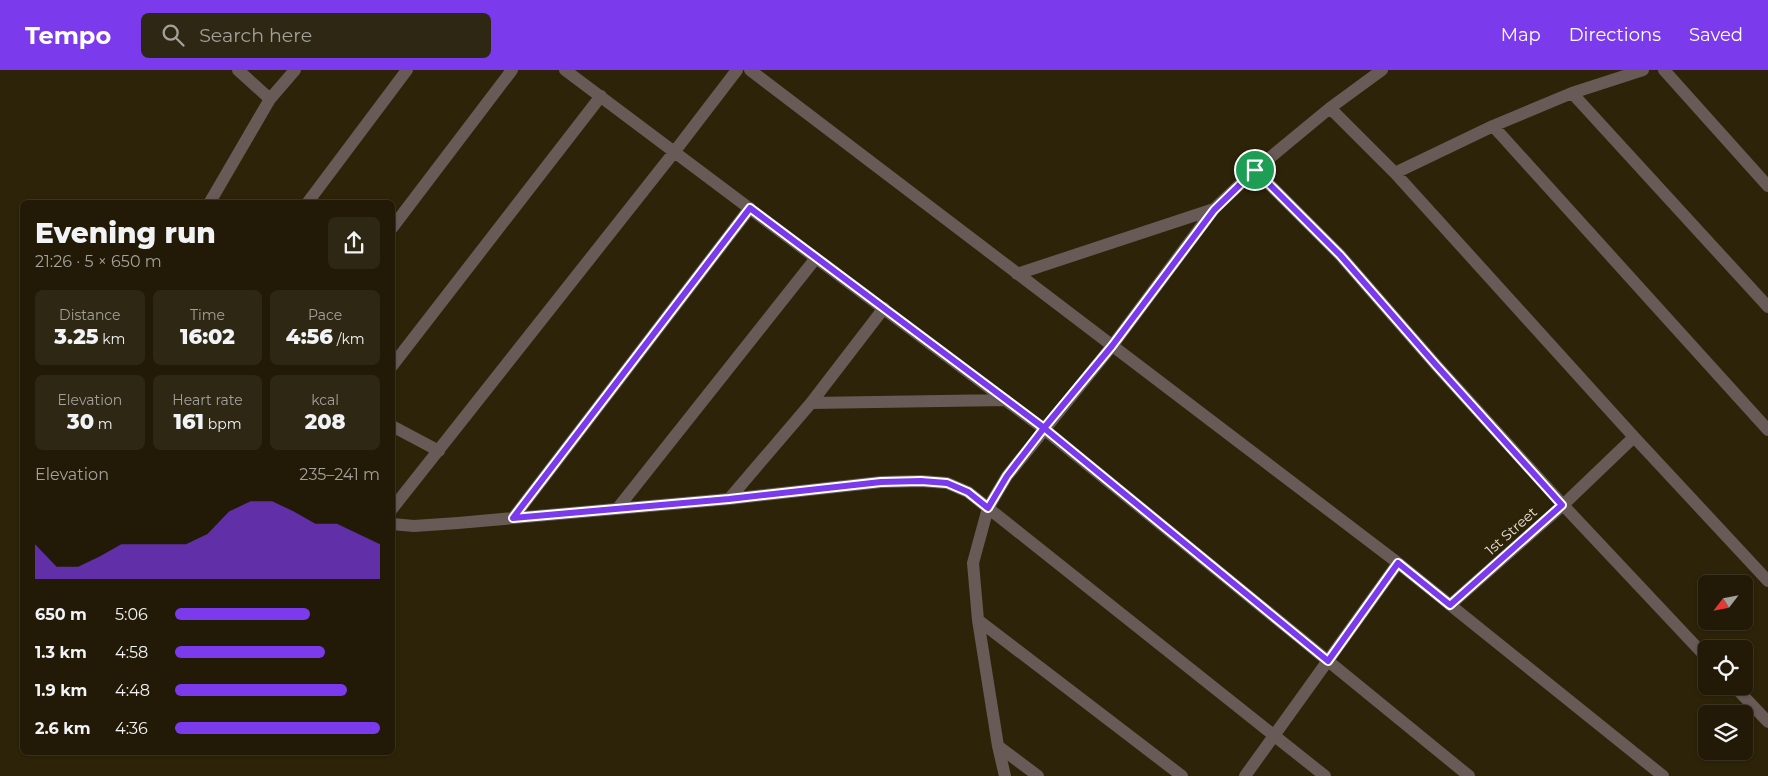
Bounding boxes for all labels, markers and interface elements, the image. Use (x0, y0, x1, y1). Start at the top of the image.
search box (141, 13, 491, 58)
text: Tempo (25, 21, 111, 50)
icon: search (159, 21, 187, 49)
text: Search here (199, 24, 312, 47)
text: Map (1501, 24, 1541, 46)
text: Directions (1569, 24, 1661, 46)
text: Saved (1689, 24, 1743, 46)
pin (1234, 149, 1276, 191)
icon: arrive (1241, 156, 1269, 184)
text: Evening run (35, 216, 216, 250)
button: share (328, 217, 380, 269)
text: 21:26 · 5 × 650 m (35, 252, 162, 271)
text: Distance (59, 306, 121, 324)
text: Time (190, 306, 225, 324)
text: Pace (308, 306, 342, 324)
text: 3.25 (54, 324, 99, 349)
text: 16:02 (180, 324, 235, 349)
text: 4:56 (286, 324, 333, 349)
text: km (99, 330, 125, 348)
text: /km (333, 330, 365, 348)
text: Elevation (57, 391, 122, 409)
text: Heart rate (172, 391, 243, 409)
text: kcal (311, 391, 339, 409)
text: 30 (67, 409, 94, 434)
text: 161 (173, 409, 204, 434)
text: 208 (305, 409, 346, 434)
text: m (94, 415, 113, 433)
text: bpm (204, 415, 242, 433)
text: Elevation (35, 465, 109, 484)
text: 235–241 m (299, 465, 380, 484)
street label: 1st Street (1481, 503, 1541, 559)
north arrow (1698, 575, 1752, 630)
map controls (1698, 575, 1753, 760)
text: 650 m (35, 605, 87, 624)
text: 5:06 (115, 605, 148, 624)
button: locate (1698, 640, 1753, 695)
text: 1.3 km (35, 643, 87, 662)
text: 4:58 (115, 643, 148, 662)
text: 1.9 km (35, 681, 87, 700)
text: 4:48 (115, 681, 150, 700)
button: layers (1698, 705, 1753, 760)
text: 2.6 km (35, 719, 91, 738)
text: 4:36 (115, 719, 148, 738)

